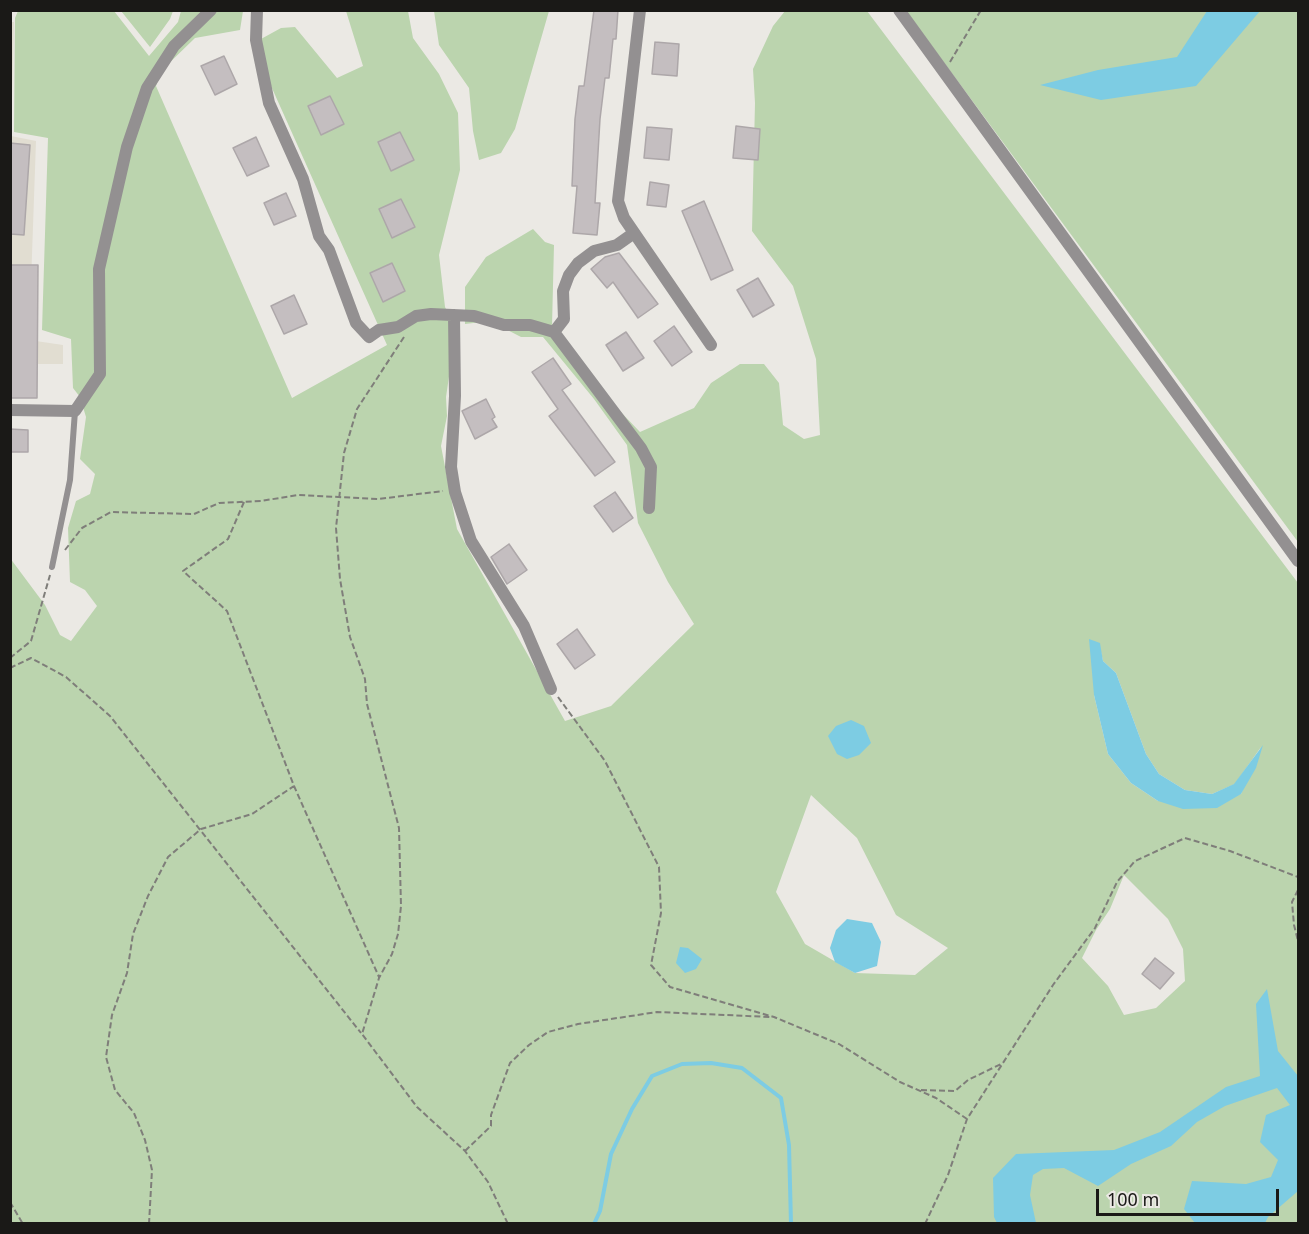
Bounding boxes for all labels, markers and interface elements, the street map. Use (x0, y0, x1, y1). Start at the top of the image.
scale bar (1099, 1177, 1282, 1215)
text: 100 m (1107, 1187, 1159, 1211)

